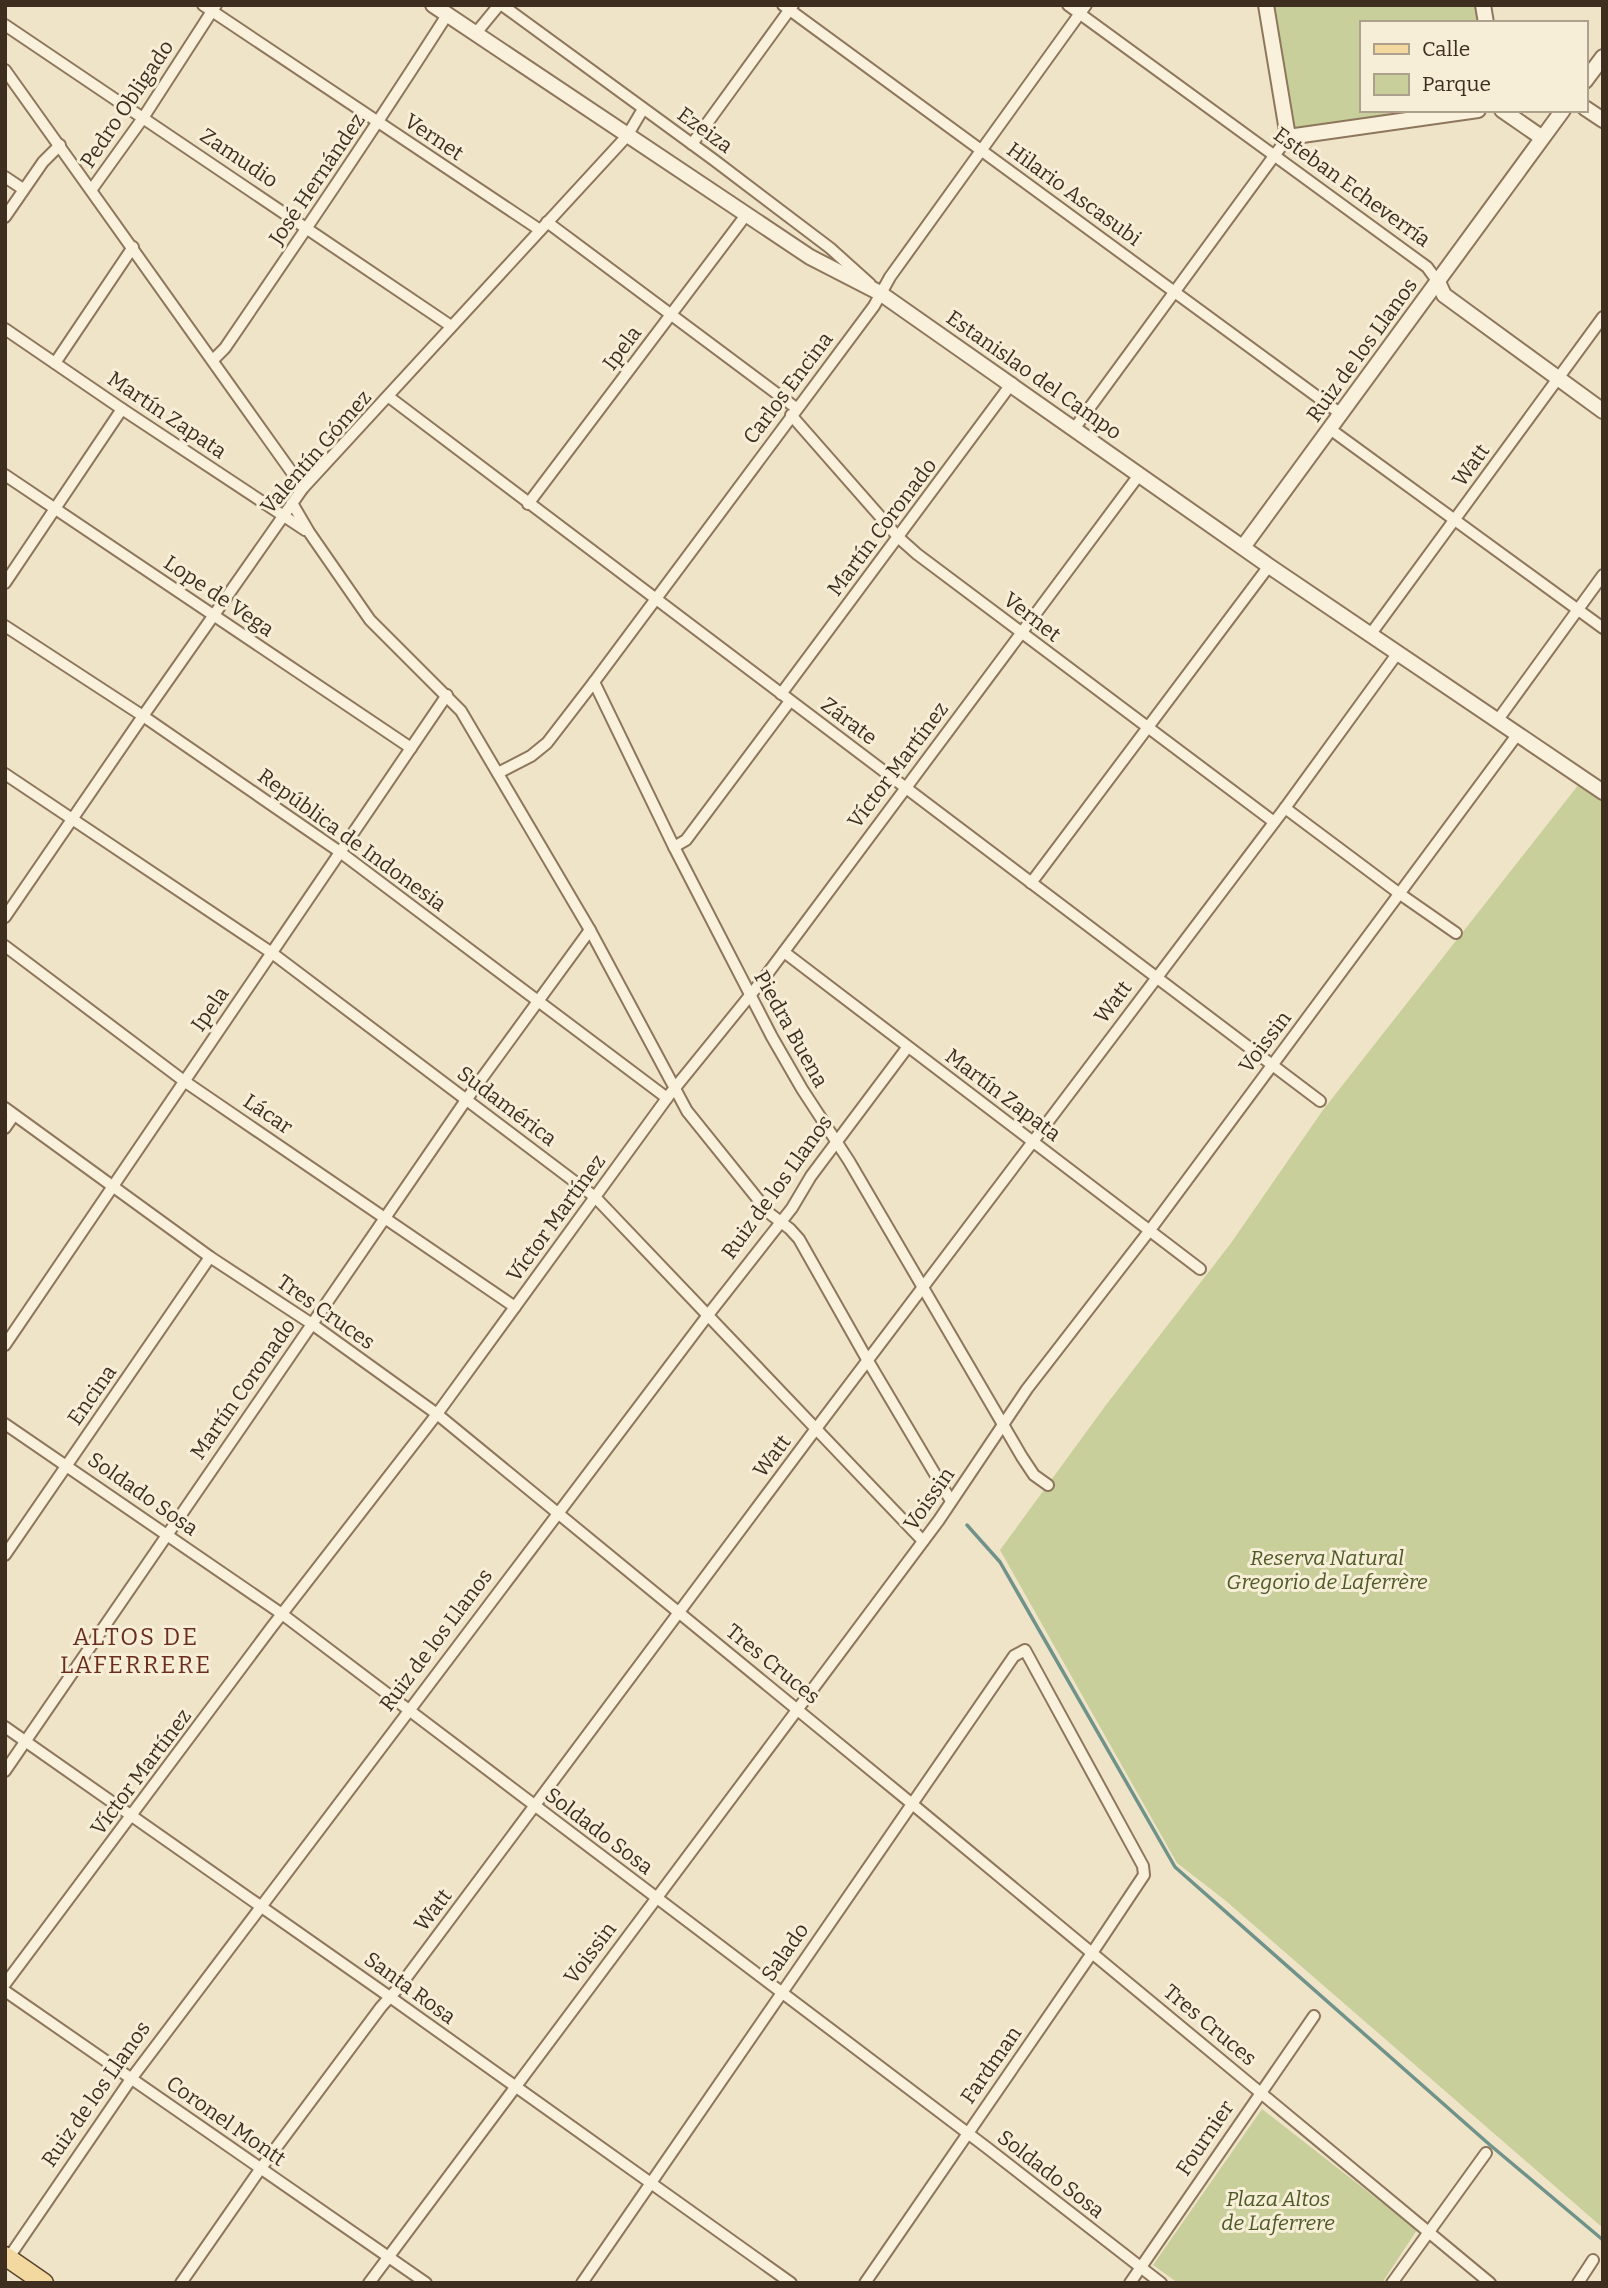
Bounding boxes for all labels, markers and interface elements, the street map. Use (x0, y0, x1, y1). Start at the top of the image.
legend (1360, 21, 1587, 112)
street label: Pedro Obligado (75, 35, 179, 173)
text: Calle (1422, 36, 1470, 62)
text: Parque (1422, 71, 1491, 97)
street label: Ezeiza (672, 101, 738, 159)
street label: José Hernández (263, 108, 371, 251)
street label: Vernet (399, 108, 469, 166)
street label: Esteban Echeverría (1269, 121, 1436, 253)
street label: Zamudio (195, 123, 283, 193)
street label: Hilario Ascasubi (1002, 137, 1146, 251)
street label: Ruiz de los Llanos (1301, 273, 1423, 427)
street label: Estanislao del Campo (941, 305, 1127, 445)
street label: Ipela (597, 320, 647, 375)
street label: Carlos Encina (737, 326, 839, 449)
street label: Martín Zapata (103, 366, 232, 465)
street label: Valentín Gómez (255, 385, 377, 519)
street label: Watt (1447, 438, 1495, 491)
street label: Martín Coronado (822, 453, 942, 601)
street label: Lope de Vega (159, 550, 279, 643)
street label: Vernet (998, 586, 1066, 648)
street label: Zárate (816, 692, 882, 750)
street label: Víctor Martínez (842, 697, 954, 833)
street label: República de Indonesia (253, 763, 452, 917)
street label: Piedra Buena (748, 966, 834, 1092)
street label: Watt (1089, 975, 1138, 1028)
street label: Ipela (185, 981, 235, 1036)
street label: Voissin (1233, 1006, 1297, 1078)
street label: Martín Zapata (940, 1043, 1066, 1147)
street label: Sudamérica (452, 1060, 562, 1152)
street label: Lácar (238, 1088, 298, 1140)
street label: Ruiz de los Llanos (716, 1110, 838, 1264)
street label: Víctor Martínez (501, 1149, 611, 1287)
street label: Tres Cruces (272, 1269, 380, 1355)
street label: Martín Coronado (185, 1314, 301, 1464)
street label: Encina (62, 1359, 122, 1430)
street label: Watt (748, 1429, 797, 1482)
street label: Soldado Sosa (83, 1446, 204, 1542)
street label: Voissin (898, 1462, 960, 1536)
park label: Reserva Natural Gregorio de Laferrère (1226, 1545, 1428, 1595)
street label: Ruiz de los Llanos (374, 1564, 498, 1716)
street label: Tres Cruces (721, 1618, 825, 1710)
district label: ALTOS DE LAFERRERE (60, 1623, 212, 1679)
street label: Víctor Martínez (85, 1704, 197, 1840)
street label: Soldado Sosa (540, 1782, 659, 1880)
street label: Watt (409, 1883, 458, 1936)
street label: Voissin (558, 1917, 622, 1989)
street label: Salado (756, 1918, 814, 1986)
street label: Santa Rosa (359, 1946, 461, 2030)
street label: Tres Cruces (1158, 1979, 1262, 2071)
street label: Ruiz de los Llanos (36, 2016, 156, 2172)
street label: Fardman (955, 2021, 1027, 2109)
street label: Coronel Montt (161, 2070, 291, 2172)
street label: Fournier (1170, 2095, 1240, 2181)
street label: Soldado Sosa (992, 2124, 1110, 2224)
park label: Plaza Altos de Laferrere (1221, 2186, 1335, 2236)

